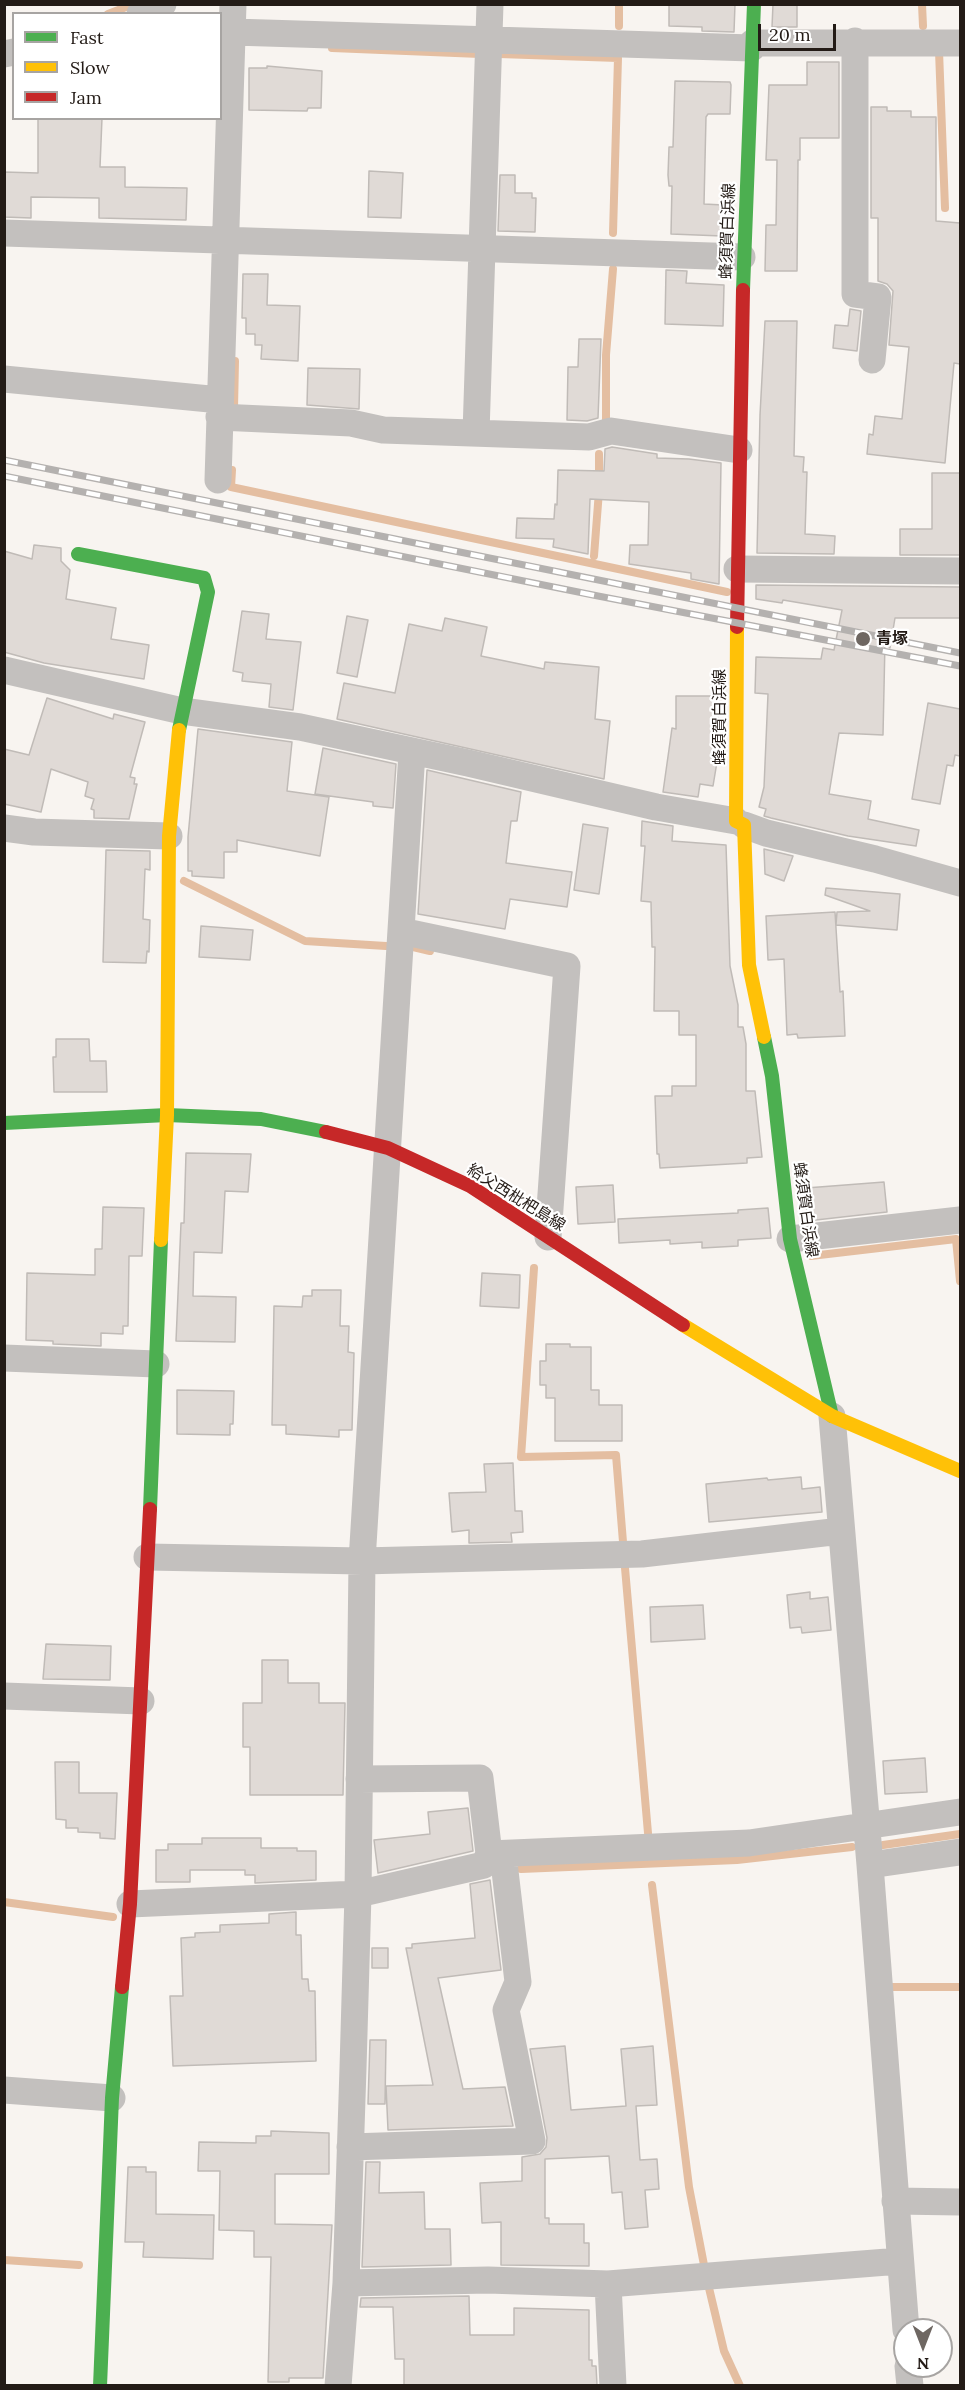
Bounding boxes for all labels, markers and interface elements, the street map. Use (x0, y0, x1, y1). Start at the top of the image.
legend (12, 12, 222, 120)
scale bar (761, 12, 839, 50)
text: 20 m (769, 23, 811, 46)
text: Fast (70, 26, 104, 49)
text: Slow (70, 56, 110, 79)
text: Jam (70, 86, 102, 109)
street label: 蜂須賀白浜線 (717, 183, 739, 279)
place label: 青塚 (876, 629, 908, 649)
marker: 青塚 (854, 630, 872, 648)
street label: 蜂須賀白浜線 (710, 669, 730, 765)
street label: 給父西枇杷島線 (463, 1160, 569, 1236)
street label: 蜂須賀白浜線 (789, 1161, 821, 1259)
north arrow (893, 2318, 953, 2378)
text: N (917, 2354, 929, 2374)

